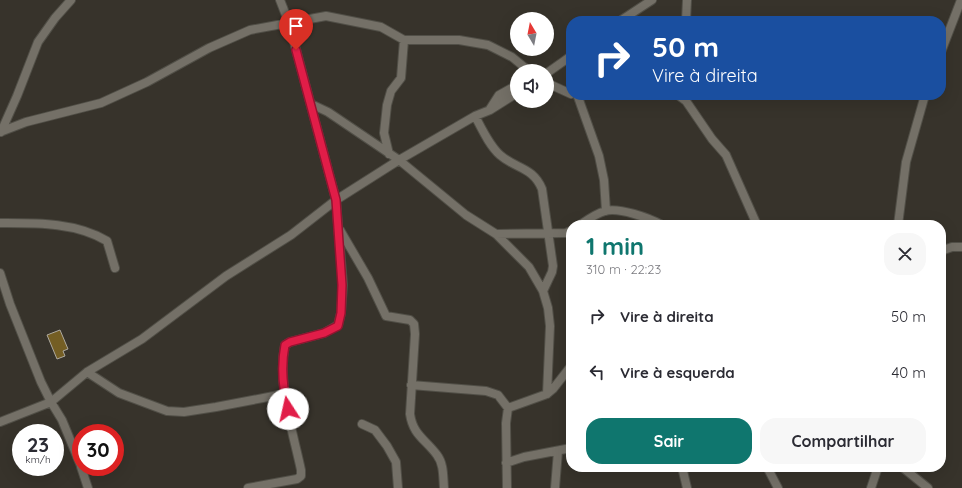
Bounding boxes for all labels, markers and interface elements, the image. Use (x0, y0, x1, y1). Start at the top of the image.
pin (279, 9, 313, 50)
north arrow (510, 12, 554, 56)
map controls (510, 12, 554, 108)
icon: arrive (285, 15, 307, 37)
text: 50 m (652, 29, 719, 64)
icon: right (586, 32, 638, 84)
button: sound (510, 64, 554, 108)
text: Vire à direita (652, 64, 758, 87)
text: 1 min (586, 231, 644, 261)
button: close (884, 233, 926, 275)
text: 310 m · 22:23 (586, 261, 661, 277)
icon: right (586, 305, 608, 327)
text: Vire à direita (620, 307, 714, 326)
text: 50 m (891, 307, 926, 326)
icon: left (586, 361, 608, 383)
text: Vire à esquerda (620, 363, 735, 382)
text: 40 m (891, 363, 926, 382)
position arrow (267, 388, 309, 430)
button: Sair (586, 418, 752, 464)
button: Compartilhar (760, 418, 926, 464)
speed limit sign: 30 (72, 424, 124, 476)
text: 23 (27, 432, 49, 457)
text: km/h (25, 453, 51, 466)

